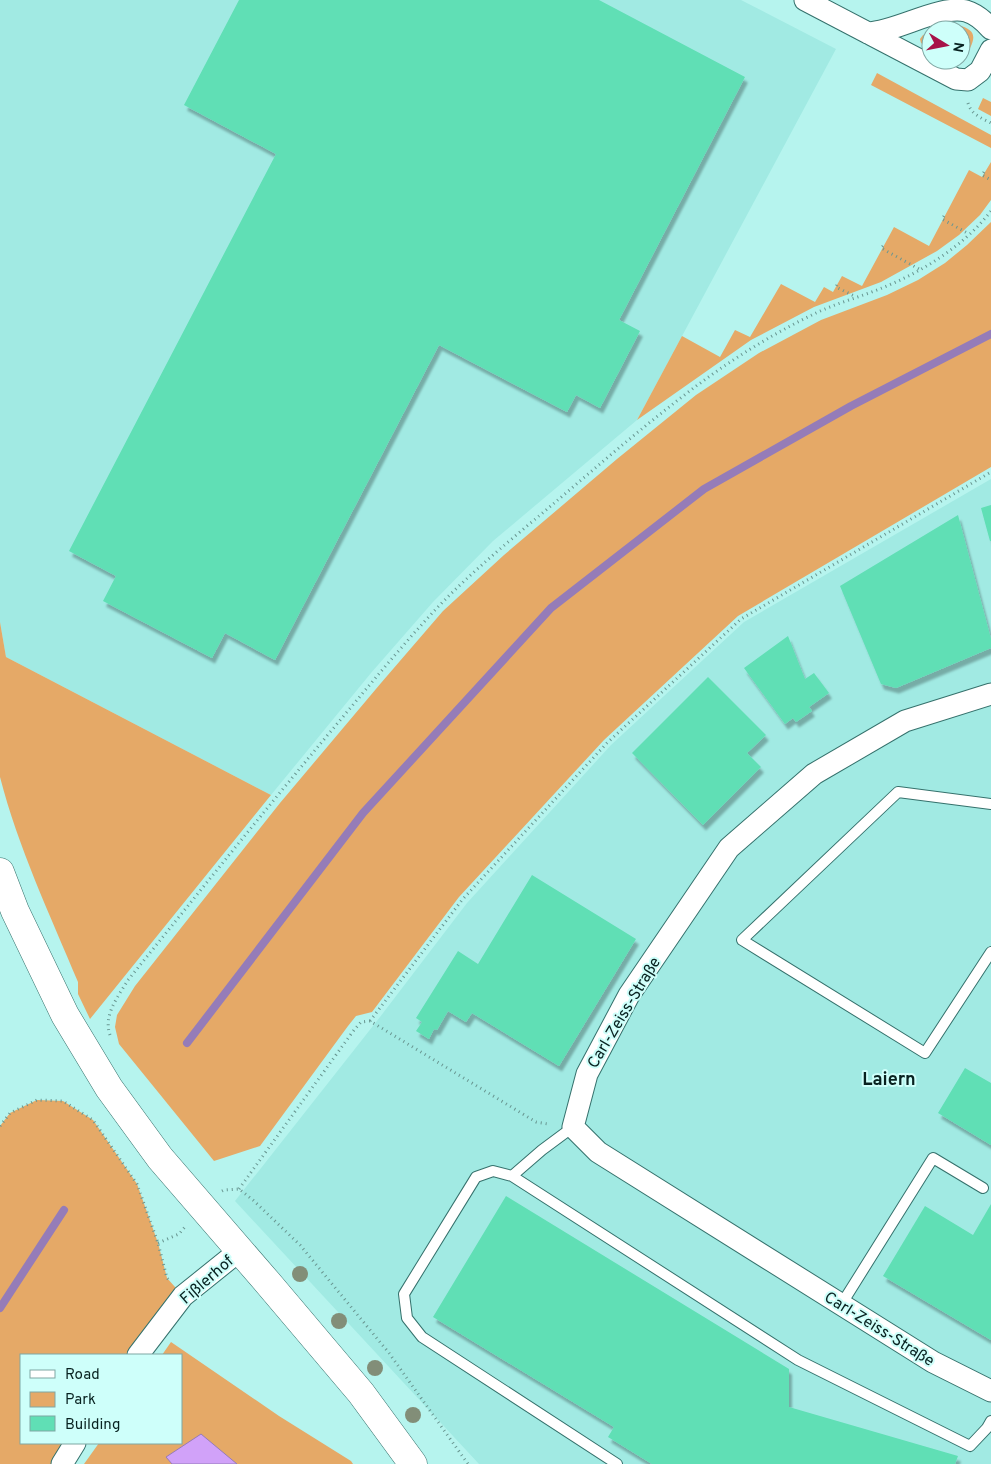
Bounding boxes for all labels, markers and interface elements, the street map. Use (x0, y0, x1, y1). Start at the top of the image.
north arrow (921, 20, 971, 70)
text: N (948, 41, 967, 53)
street label: Carl-Zeiss-Straße (584, 954, 666, 1072)
district label: Laiern (862, 1069, 916, 1092)
street label: Fißlerhof (176, 1251, 239, 1309)
street label: Carl-Zeiss-Straße (820, 1288, 938, 1372)
legend (20, 1354, 182, 1444)
text: Road (65, 1366, 100, 1385)
text: Park (65, 1391, 96, 1410)
text: Building (65, 1416, 120, 1435)

